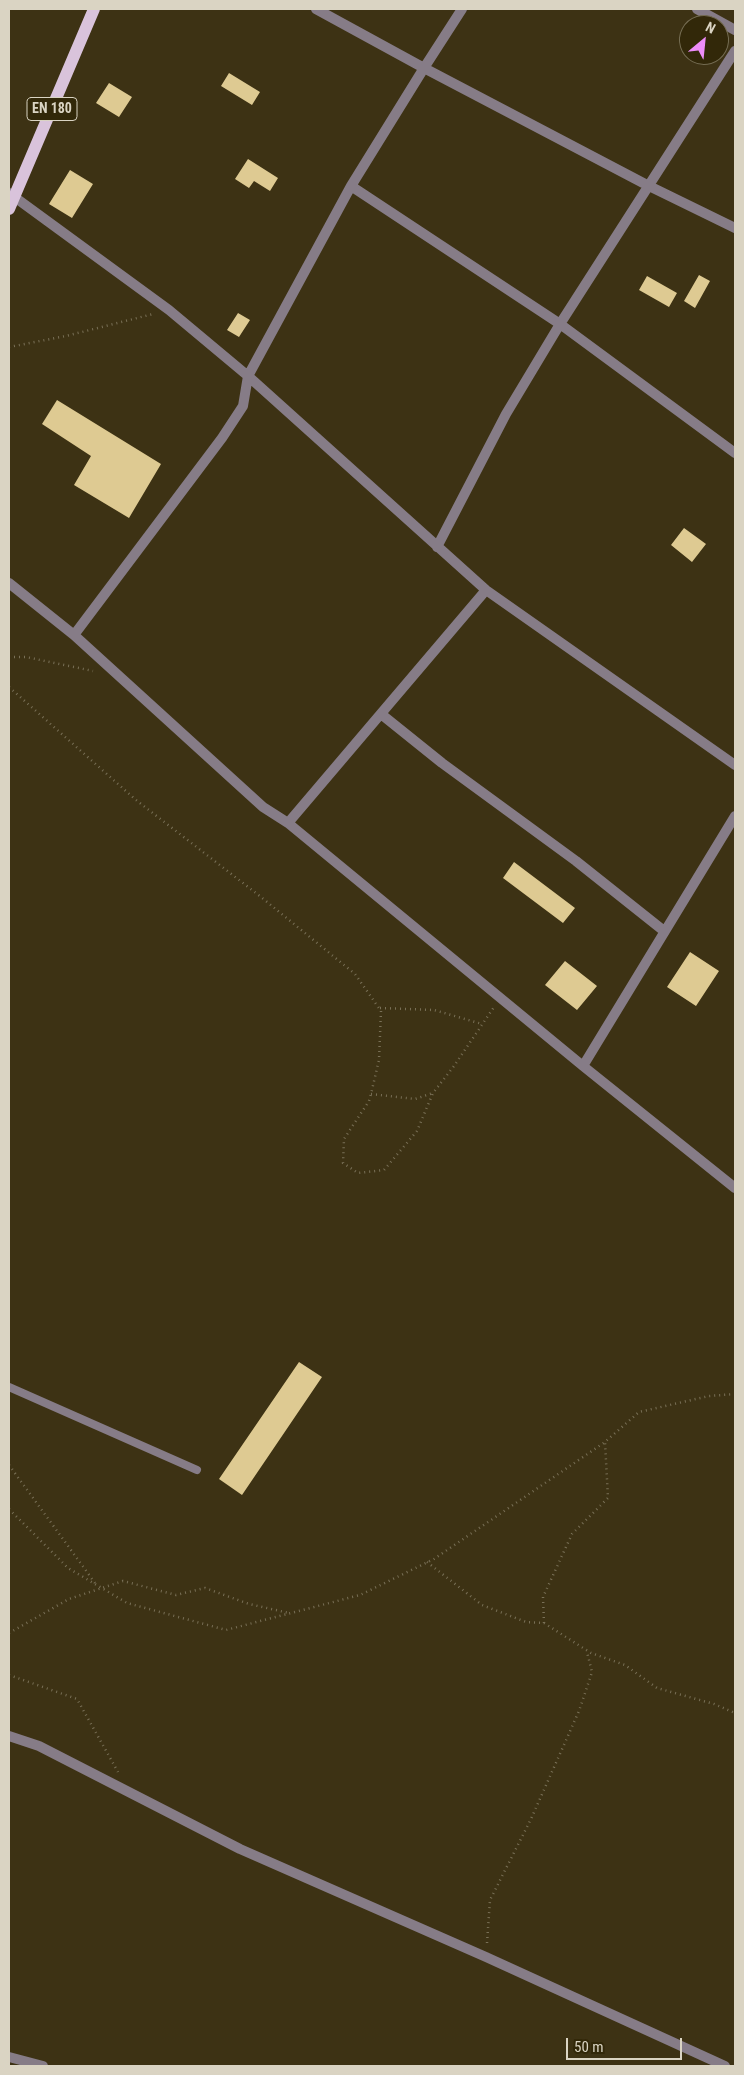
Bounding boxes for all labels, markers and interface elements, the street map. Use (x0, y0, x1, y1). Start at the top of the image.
north arrow (679, 15, 729, 65)
text: N (703, 19, 718, 37)
road number: EN 180 (27, 98, 77, 120)
scale bar (569, 2028, 685, 2060)
text: 50 m (574, 2038, 604, 2056)

